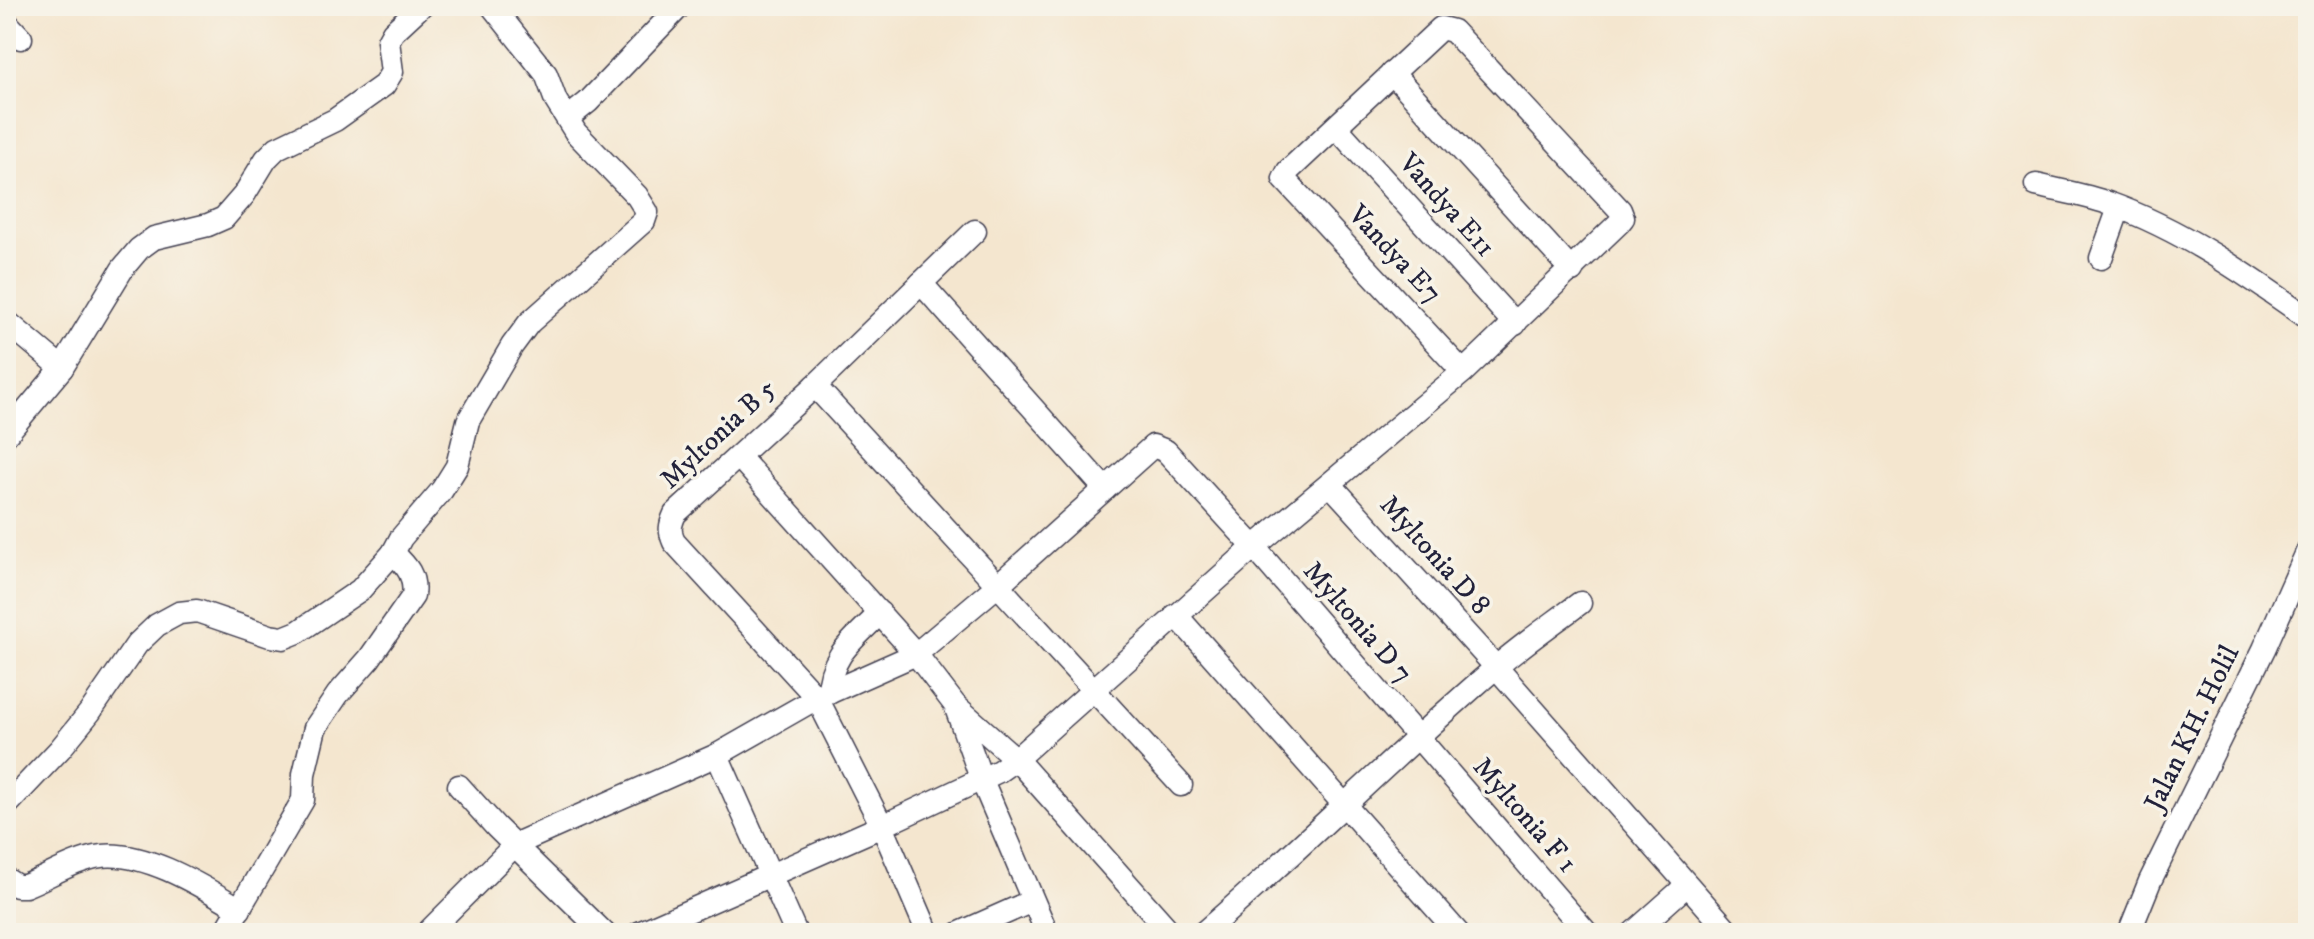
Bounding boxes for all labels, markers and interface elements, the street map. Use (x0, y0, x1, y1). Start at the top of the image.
street label: Vandya E11 (1391, 145, 1503, 264)
street label: Vandya E7 (1340, 197, 1449, 311)
street label: Myltonia B 5 (653, 371, 783, 497)
street label: Myltonia D 8 (1372, 488, 1498, 622)
street label: Myltonia D 7 (1296, 554, 1420, 690)
street label: Jalan KH. Holil (2136, 639, 2247, 819)
street label: Myltonia F 1 (1465, 750, 1585, 880)

